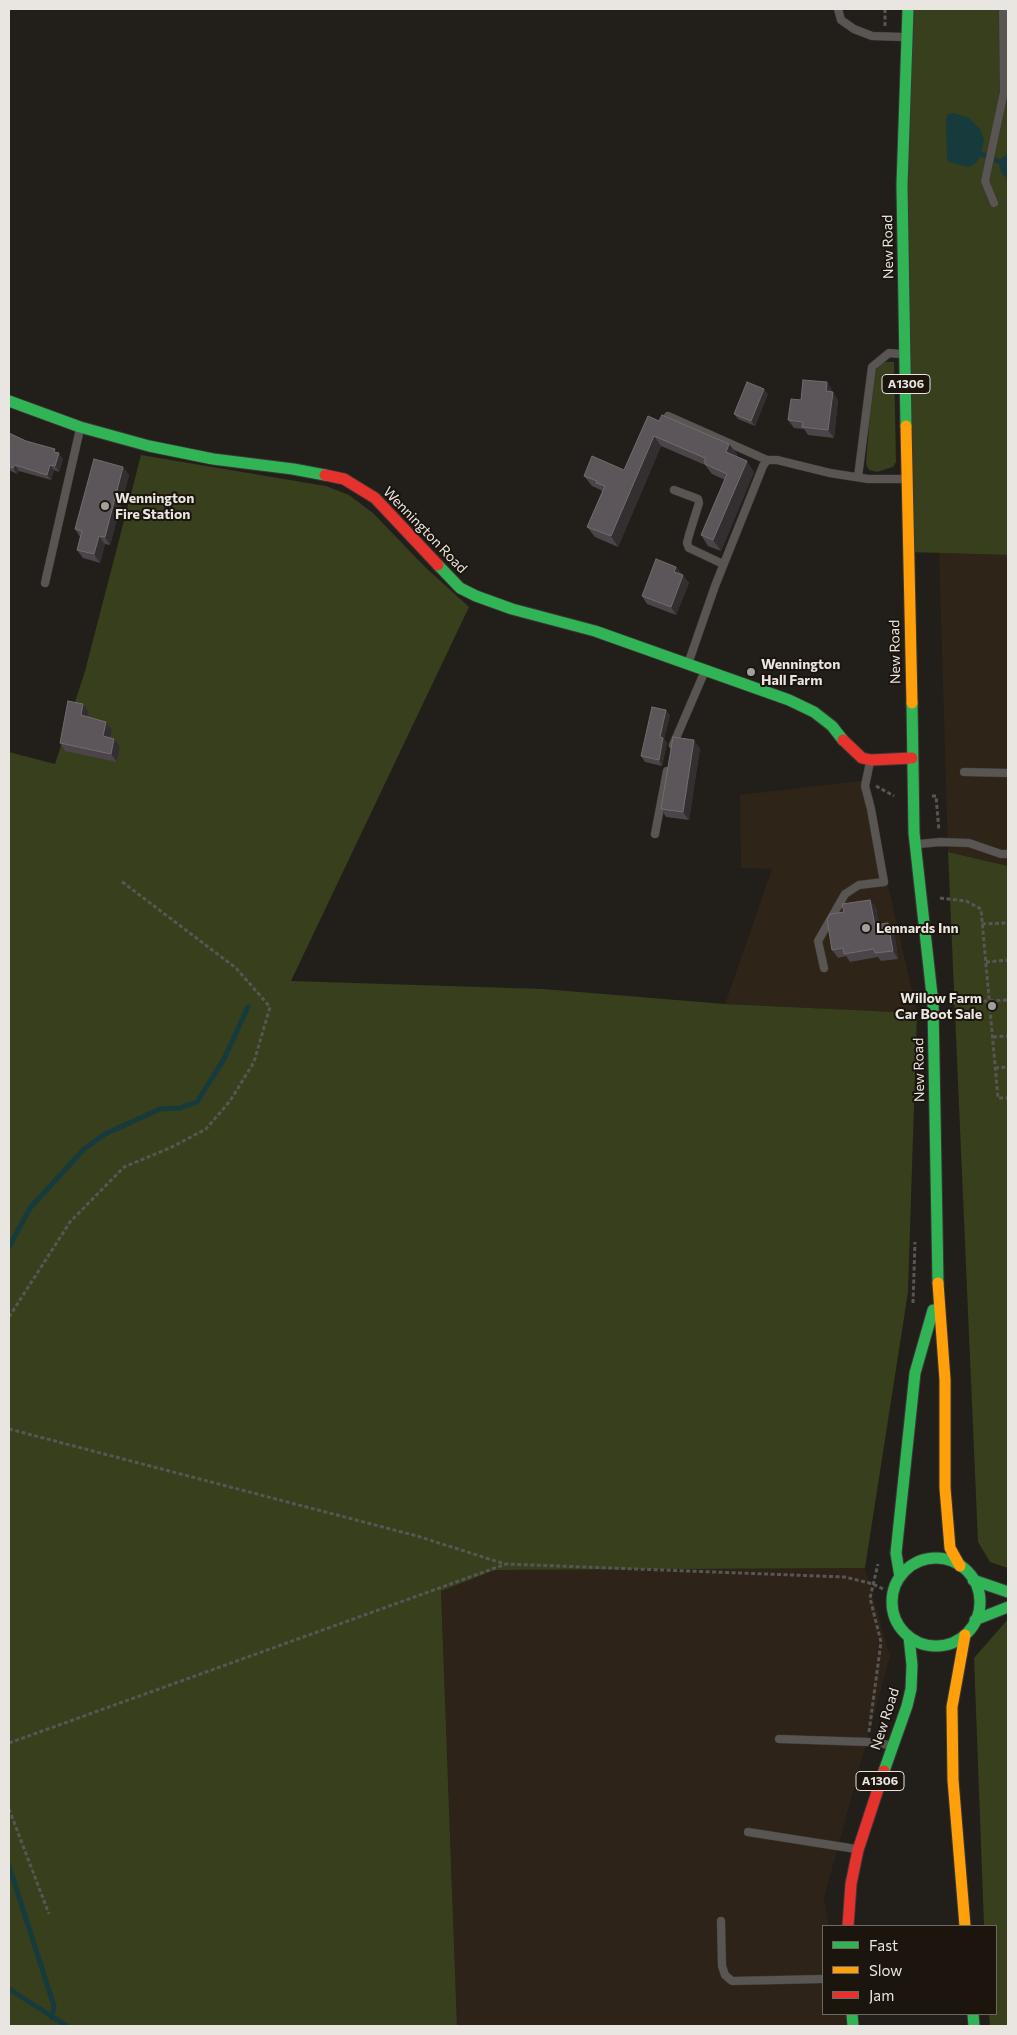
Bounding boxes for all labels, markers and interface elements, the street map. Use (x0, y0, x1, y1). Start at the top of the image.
street label: New Road (879, 215, 897, 279)
road number: A1306 (882, 374, 930, 394)
street label: Wennington Road (380, 483, 470, 577)
place label: Wennington Fire Station (115, 490, 194, 522)
marker: Wennington Fire Station (99, 500, 111, 512)
street label: New Road (886, 620, 904, 684)
place label: Wennington Hall Farm (761, 656, 840, 689)
marker: Wennington Hall Farm (745, 666, 757, 678)
place label: Lennards Inn (876, 920, 959, 936)
marker: Lennards Inn (860, 922, 872, 934)
place label: Willow Farm Car Boot Sale (895, 990, 982, 1022)
marker: Willow Farm Car Boot Sale (986, 1000, 998, 1012)
street label: New Road (910, 1038, 928, 1102)
street label: New Road (867, 1686, 903, 1752)
road number: A1306 (856, 1772, 904, 1790)
legend (822, 1925, 997, 2015)
text: Fast (869, 1936, 898, 1954)
text: Slow (869, 1961, 902, 1979)
text: Jam (869, 1986, 894, 2004)

